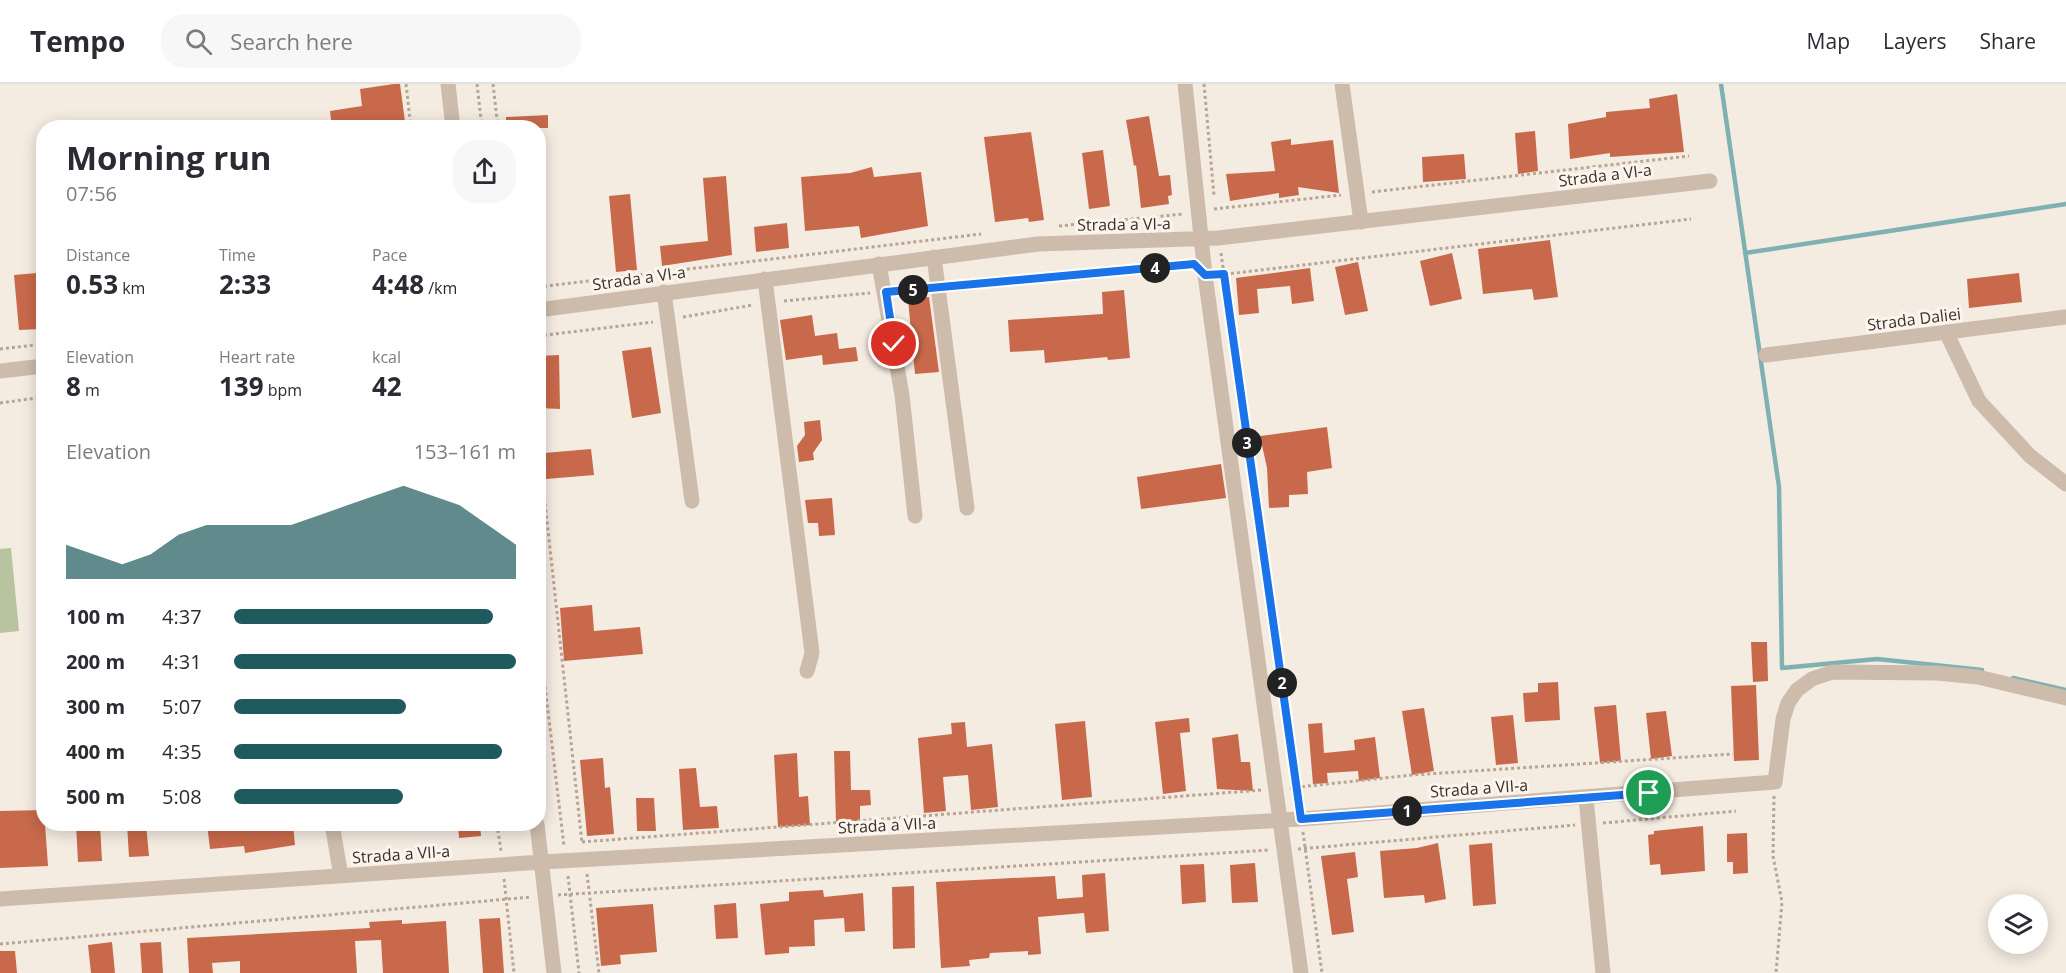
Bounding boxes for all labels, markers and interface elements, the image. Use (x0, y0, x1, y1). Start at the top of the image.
search box (161, 14, 581, 68)
text: Tempo (30, 22, 125, 60)
icon: search (182, 25, 215, 58)
text: Search here (230, 26, 353, 56)
text: Map (1807, 27, 1850, 55)
text: Layers (1883, 27, 1947, 55)
text: Share (1980, 27, 2036, 55)
text: Morning run (66, 135, 272, 180)
button: share (453, 140, 516, 203)
street label: Strada a VI-a (1557, 158, 1653, 192)
text: 07:56 (66, 180, 117, 207)
street label: Strada a VI-a (1077, 212, 1171, 236)
text: Distance (66, 244, 130, 266)
text: Time (219, 244, 256, 266)
text: Pace (372, 244, 407, 266)
pin: 4 (1140, 253, 1170, 283)
text: 4 (1150, 257, 1160, 279)
street label: Strada a VI-a (591, 261, 687, 295)
text: 0.53 (66, 266, 118, 302)
text: 2:33 (219, 266, 271, 302)
text: 4:48 (372, 266, 424, 302)
pin: 5 (898, 275, 928, 305)
text: km (118, 277, 145, 299)
text: /km (424, 277, 457, 299)
text: 5 (908, 279, 918, 301)
street label: Strada Daliei (1866, 302, 1962, 336)
pin (868, 318, 919, 369)
icon: check (877, 327, 910, 360)
text: Elevation (66, 346, 134, 368)
text: Heart rate (219, 346, 295, 368)
text: kcal (372, 346, 401, 368)
text: 8 (66, 368, 81, 404)
text: 139 (219, 368, 264, 404)
text: 42 (372, 368, 402, 404)
text: m (81, 379, 100, 401)
text: bpm (264, 379, 302, 401)
pin: 3 (1232, 428, 1262, 458)
text: 3 (1242, 432, 1252, 454)
text: Elevation (66, 438, 151, 465)
text: 153–161 m (414, 438, 516, 465)
text: 100 m (66, 603, 125, 630)
text: 4:37 (162, 603, 202, 630)
text: 200 m (66, 648, 125, 675)
text: 4:31 (162, 648, 202, 675)
pin: 2 (1267, 668, 1297, 698)
text: 2 (1277, 672, 1287, 694)
text: 300 m (66, 693, 125, 720)
text: 5:07 (162, 693, 202, 720)
text: 400 m (66, 738, 125, 765)
text: 4:35 (162, 738, 202, 765)
pin (1623, 767, 1674, 818)
street label: Strada a VII-a (1429, 774, 1529, 802)
icon: arrive (1632, 776, 1665, 809)
text: 500 m (66, 783, 125, 810)
text: 5:08 (162, 783, 202, 810)
pin: 1 (1392, 796, 1422, 826)
text: 1 (1402, 800, 1412, 822)
street label: Strada a VII-a (837, 811, 937, 839)
street label: Strada a VII-a (351, 840, 451, 868)
map controls (1988, 894, 2048, 954)
button: layers (1988, 894, 2048, 954)

